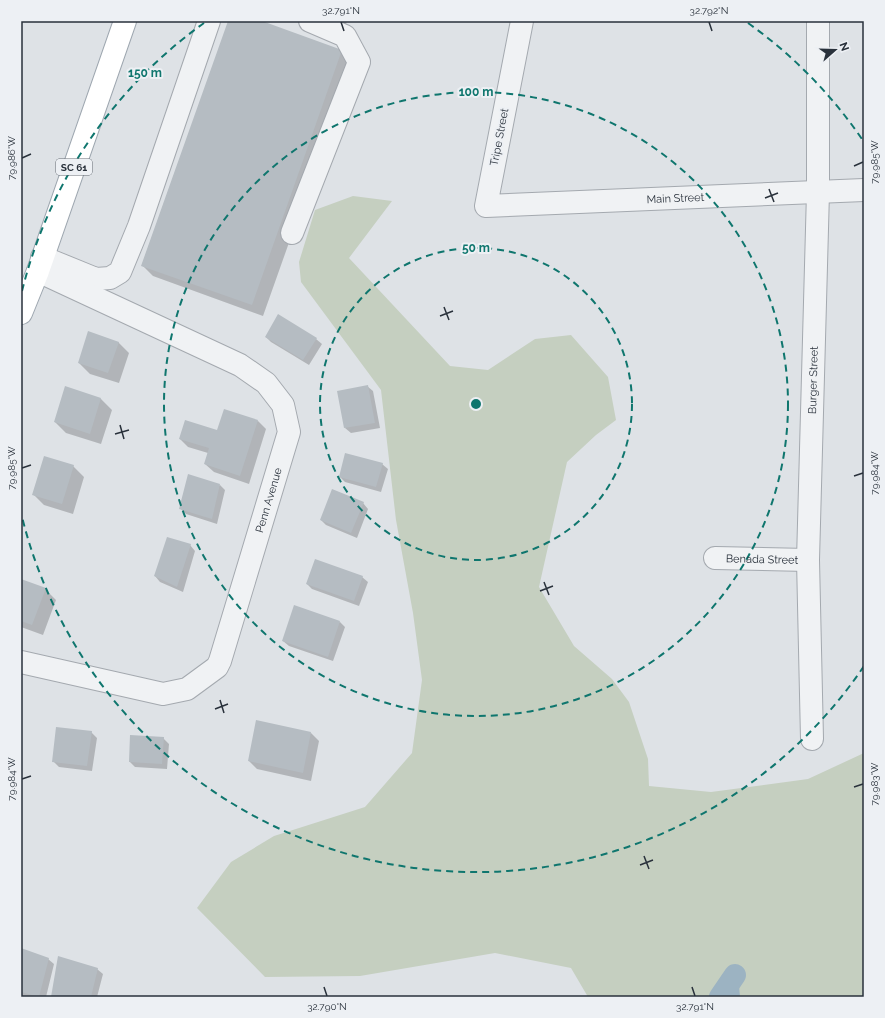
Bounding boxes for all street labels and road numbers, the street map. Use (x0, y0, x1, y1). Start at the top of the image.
street label: Tripe Street (488, 107, 512, 167)
road number: SC 61 (56, 159, 92, 175)
street label: Main Street (646, 191, 705, 206)
street label: Burger Street (806, 346, 821, 414)
street label: Penn Avenue (253, 466, 285, 534)
street label: Benada Street (726, 552, 799, 567)

